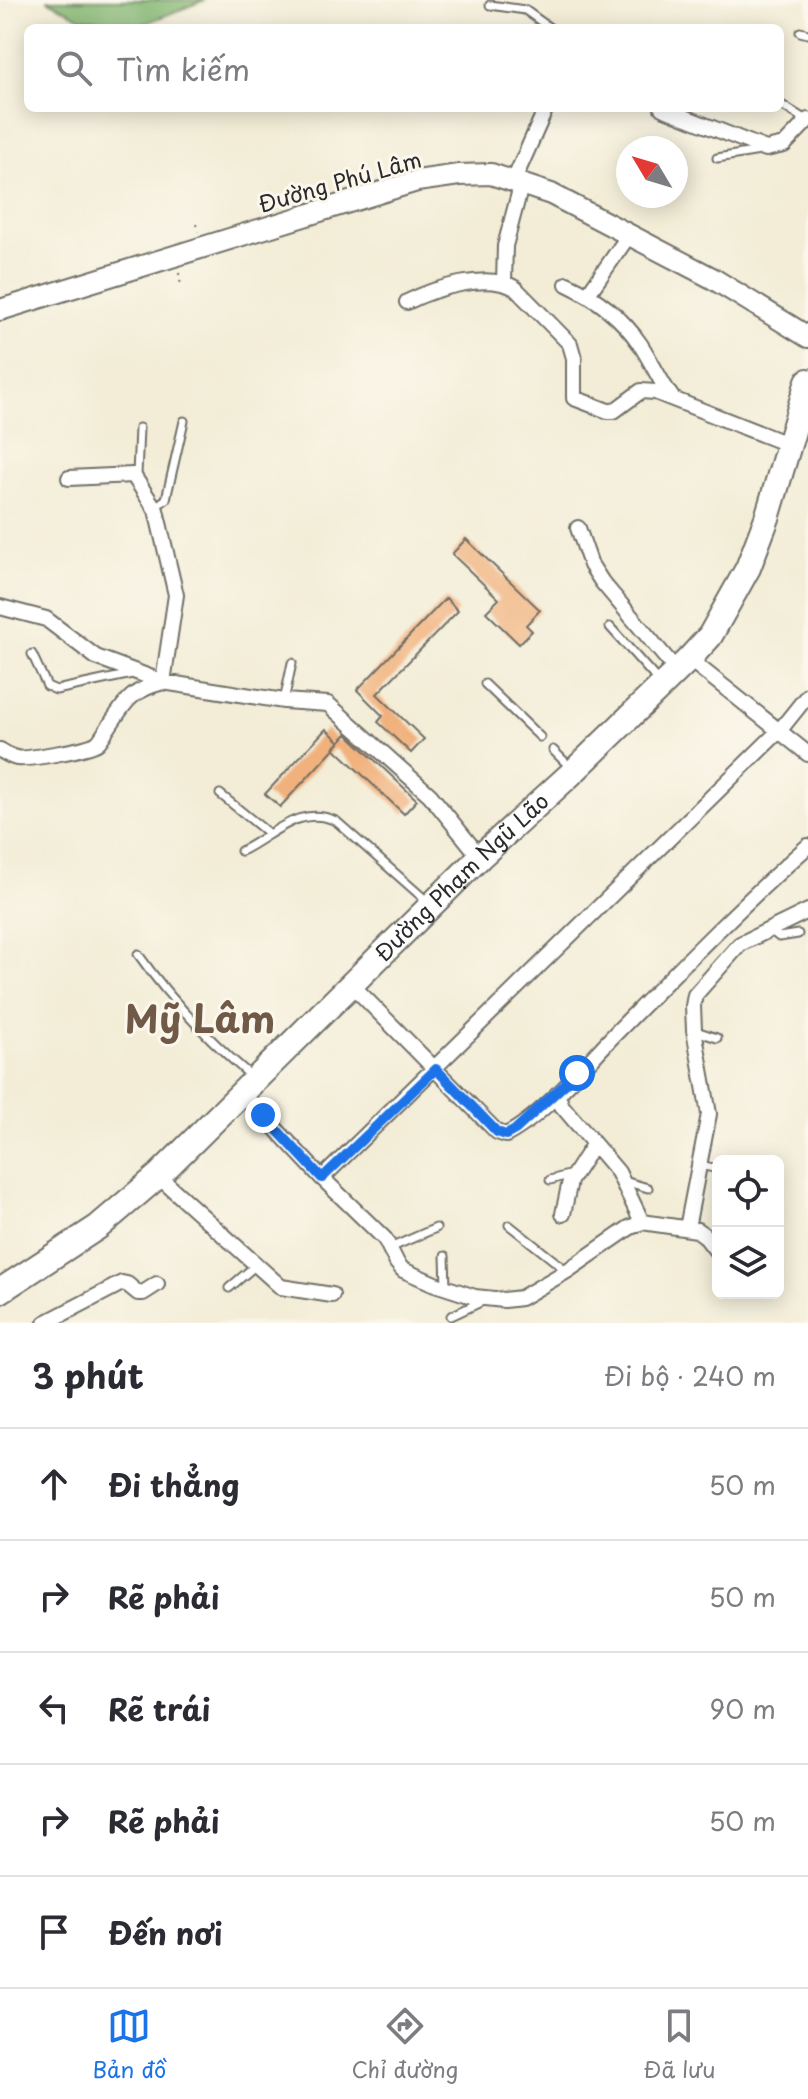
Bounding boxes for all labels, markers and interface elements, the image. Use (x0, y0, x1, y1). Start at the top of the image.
search box (24, 24, 784, 112)
icon: search (52, 46, 96, 90)
text: Tìm kiếm (116, 46, 250, 91)
north arrow (616, 136, 688, 208)
street label: Đường Phú Lâm (254, 142, 425, 220)
street label: Đường Phạm Ngũ Lão (366, 784, 555, 968)
district label: Mỹ Lâm (125, 989, 275, 1046)
route start (559, 1055, 595, 1091)
route end (245, 1097, 281, 1133)
map controls (712, 1155, 784, 1299)
button: locate (712, 1155, 784, 1227)
button: layers (712, 1227, 784, 1299)
text: 3 phút (32, 1349, 144, 1401)
text: Đi bộ · 240 m (604, 1356, 776, 1395)
icon: ahead (32, 1462, 76, 1506)
text: Đi thẳng (108, 1462, 240, 1507)
text: 50 m (709, 1465, 776, 1504)
icon: right (32, 1574, 76, 1618)
text: Rẽ phải (108, 1574, 220, 1619)
text: 50 m (709, 1577, 776, 1616)
icon: left (32, 1686, 76, 1730)
text: Rẽ trái (108, 1686, 210, 1731)
text: 90 m (709, 1689, 776, 1728)
icon: right (32, 1798, 76, 1842)
text: Rẽ phải (108, 1798, 220, 1843)
text: 50 m (709, 1801, 776, 1840)
icon: arrive (32, 1910, 76, 1954)
text: Đến nơi (108, 1910, 223, 1955)
tab: Bản đồ (93, 2004, 166, 2085)
tab: Chỉ đường (351, 2004, 458, 2085)
tab: Đã lưu (644, 2004, 715, 2085)

